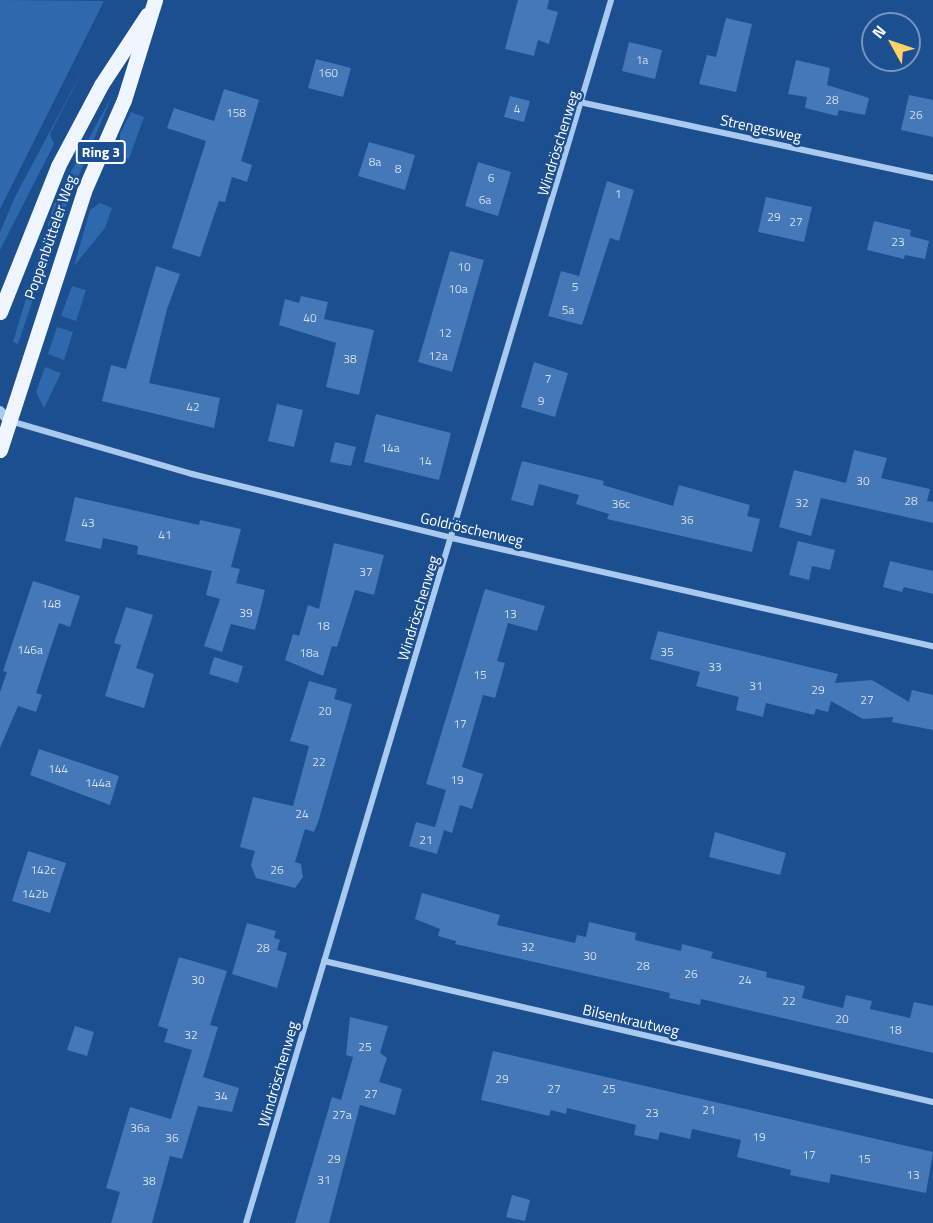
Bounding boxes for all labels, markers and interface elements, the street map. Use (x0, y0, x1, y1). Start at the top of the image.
north arrow (861, 12, 921, 72)
text: N (866, 20, 892, 44)
house number: 1a (636, 53, 648, 67)
house number: 160 (318, 66, 338, 80)
street label: Windröschenweg (533, 88, 583, 198)
house number: 28 (825, 93, 839, 107)
house number: 4 (514, 102, 520, 116)
house number: 158 (226, 106, 246, 120)
house number: 26 (909, 108, 923, 122)
street label: Strengesweg (719, 111, 803, 145)
road number: Ring 3 (76, 141, 126, 163)
house number: 8a (369, 155, 381, 169)
house number: 8 (395, 162, 401, 176)
house number: 6 (488, 171, 494, 185)
street label: Poppenbütteler Weg (20, 173, 80, 301)
house number: 1 (615, 187, 621, 201)
house number: 6a (479, 193, 491, 207)
house number: 29 (767, 210, 781, 224)
house number: 27 (789, 215, 803, 229)
house number: 23 (891, 235, 905, 249)
house number: 10 (457, 260, 471, 274)
house number: 5 (572, 280, 578, 294)
house number: 10a (448, 282, 468, 296)
house number: 5a (562, 303, 574, 317)
house number: 40 (303, 311, 317, 325)
house number: 12 (438, 326, 452, 340)
house number: 12a (428, 349, 448, 363)
house number: 38 (343, 352, 357, 366)
house number: 7 (545, 372, 551, 386)
house number: 9 (538, 394, 544, 408)
house number: 42 (186, 400, 200, 414)
house number: 14a (380, 441, 400, 455)
house number: 14 (418, 454, 432, 468)
house number: 30 (856, 474, 870, 488)
house number: 28 (904, 494, 918, 508)
house number: 32 (795, 496, 809, 510)
house number: 36c (612, 497, 630, 511)
street label: Goldröschenweg (419, 508, 525, 550)
house number: 36 (680, 513, 694, 527)
house number: 43 (81, 516, 95, 530)
house number: 41 (158, 528, 172, 542)
street label: Windröschenweg (393, 553, 443, 663)
house number: 37 (359, 565, 373, 579)
house number: 148 (41, 597, 61, 611)
house number: 39 (239, 606, 253, 620)
house number: 13 (503, 607, 517, 621)
house number: 18 (316, 619, 330, 633)
house number: 146a (17, 643, 43, 657)
house number: 35 (660, 645, 674, 659)
house number: 18a (299, 646, 319, 660)
house number: 33 (708, 660, 722, 674)
house number: 15 (473, 668, 487, 682)
house number: 31 (749, 679, 763, 693)
house number: 29 (811, 683, 825, 697)
house number: 27 (860, 693, 874, 707)
house number: 20 (318, 704, 332, 718)
house number: 17 (453, 717, 467, 731)
house number: 22 (312, 755, 326, 769)
house number: 144 (48, 762, 68, 776)
house number: 19 (450, 773, 464, 787)
house number: 144a (85, 776, 111, 790)
house number: 24 (295, 807, 309, 821)
house number: 21 (419, 833, 433, 847)
house number: 142c (30, 863, 56, 877)
house number: 26 (270, 863, 284, 877)
house number: 142b (22, 887, 48, 901)
house number: 32 (521, 940, 535, 954)
house number: 28 (256, 941, 270, 955)
house number: 30 (583, 949, 597, 963)
house number: 28 (636, 959, 650, 973)
house number: 26 (684, 967, 698, 981)
house number: 30 (191, 973, 205, 987)
house number: 24 (738, 973, 752, 987)
house number: 22 (782, 994, 796, 1008)
street label: Bilsenkrautweg (581, 1000, 681, 1040)
house number: 20 (835, 1012, 849, 1026)
street label: Windröschenweg (254, 1019, 302, 1129)
house number: 18 (888, 1023, 902, 1037)
house number: 32 (184, 1028, 198, 1042)
house number: 25 (358, 1040, 372, 1054)
house number: 29 (495, 1072, 509, 1086)
house number: 27 (547, 1082, 561, 1096)
house number: 25 (602, 1082, 616, 1096)
house number: 27 (364, 1087, 378, 1101)
house number: 34 (214, 1089, 228, 1103)
house number: 21 (702, 1103, 716, 1117)
house number: 23 (645, 1106, 659, 1120)
house number: 27a (332, 1108, 352, 1122)
house number: 36a (130, 1121, 150, 1135)
house number: 19 (752, 1130, 766, 1144)
house number: 36 (165, 1131, 179, 1145)
house number: 17 (802, 1148, 816, 1162)
house number: 29 (327, 1152, 341, 1166)
house number: 15 (857, 1152, 871, 1166)
house number: 13 (906, 1168, 920, 1182)
house number: 31 (317, 1173, 331, 1187)
house number: 38 (142, 1174, 156, 1188)

